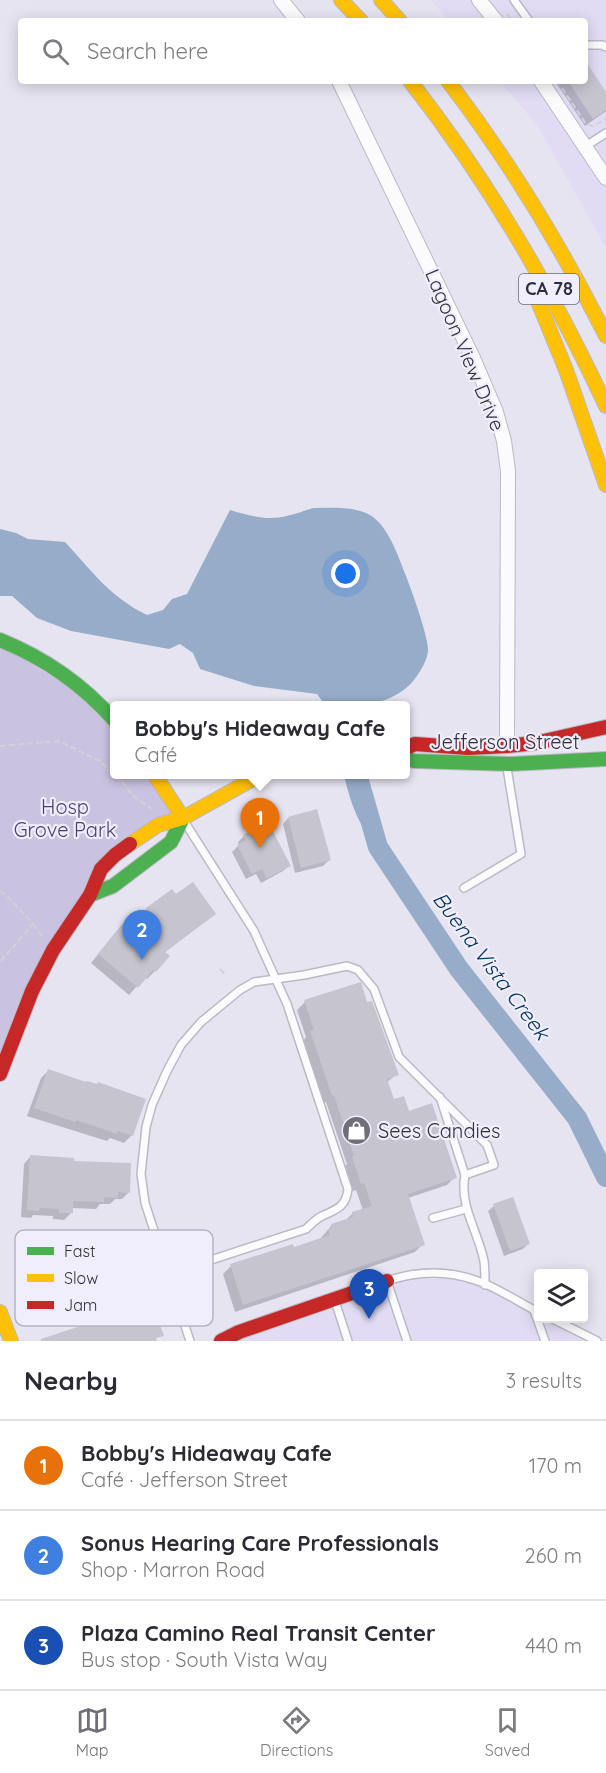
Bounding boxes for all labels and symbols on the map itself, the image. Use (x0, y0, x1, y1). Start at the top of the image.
street label: Lagoon View Drive (420, 265, 511, 435)
road number: CA 78 (519, 274, 579, 304)
your location (331, 559, 360, 588)
street label: Jefferson Street (430, 729, 580, 754)
park label: Hosp Grove Park (14, 794, 116, 842)
pin: 1 (240, 798, 280, 848)
water label: Buena Vista Creek (428, 886, 557, 1046)
pin: 2 (122, 910, 162, 960)
shop icon: Sees Candies (341, 1115, 373, 1147)
place label: Sees Candies (378, 1118, 501, 1143)
legend (15, 1230, 213, 1326)
text: Fast (64, 1241, 95, 1261)
text: Slow (64, 1268, 98, 1288)
pin: 3 (350, 1270, 388, 1319)
text: Jam (64, 1295, 97, 1315)

